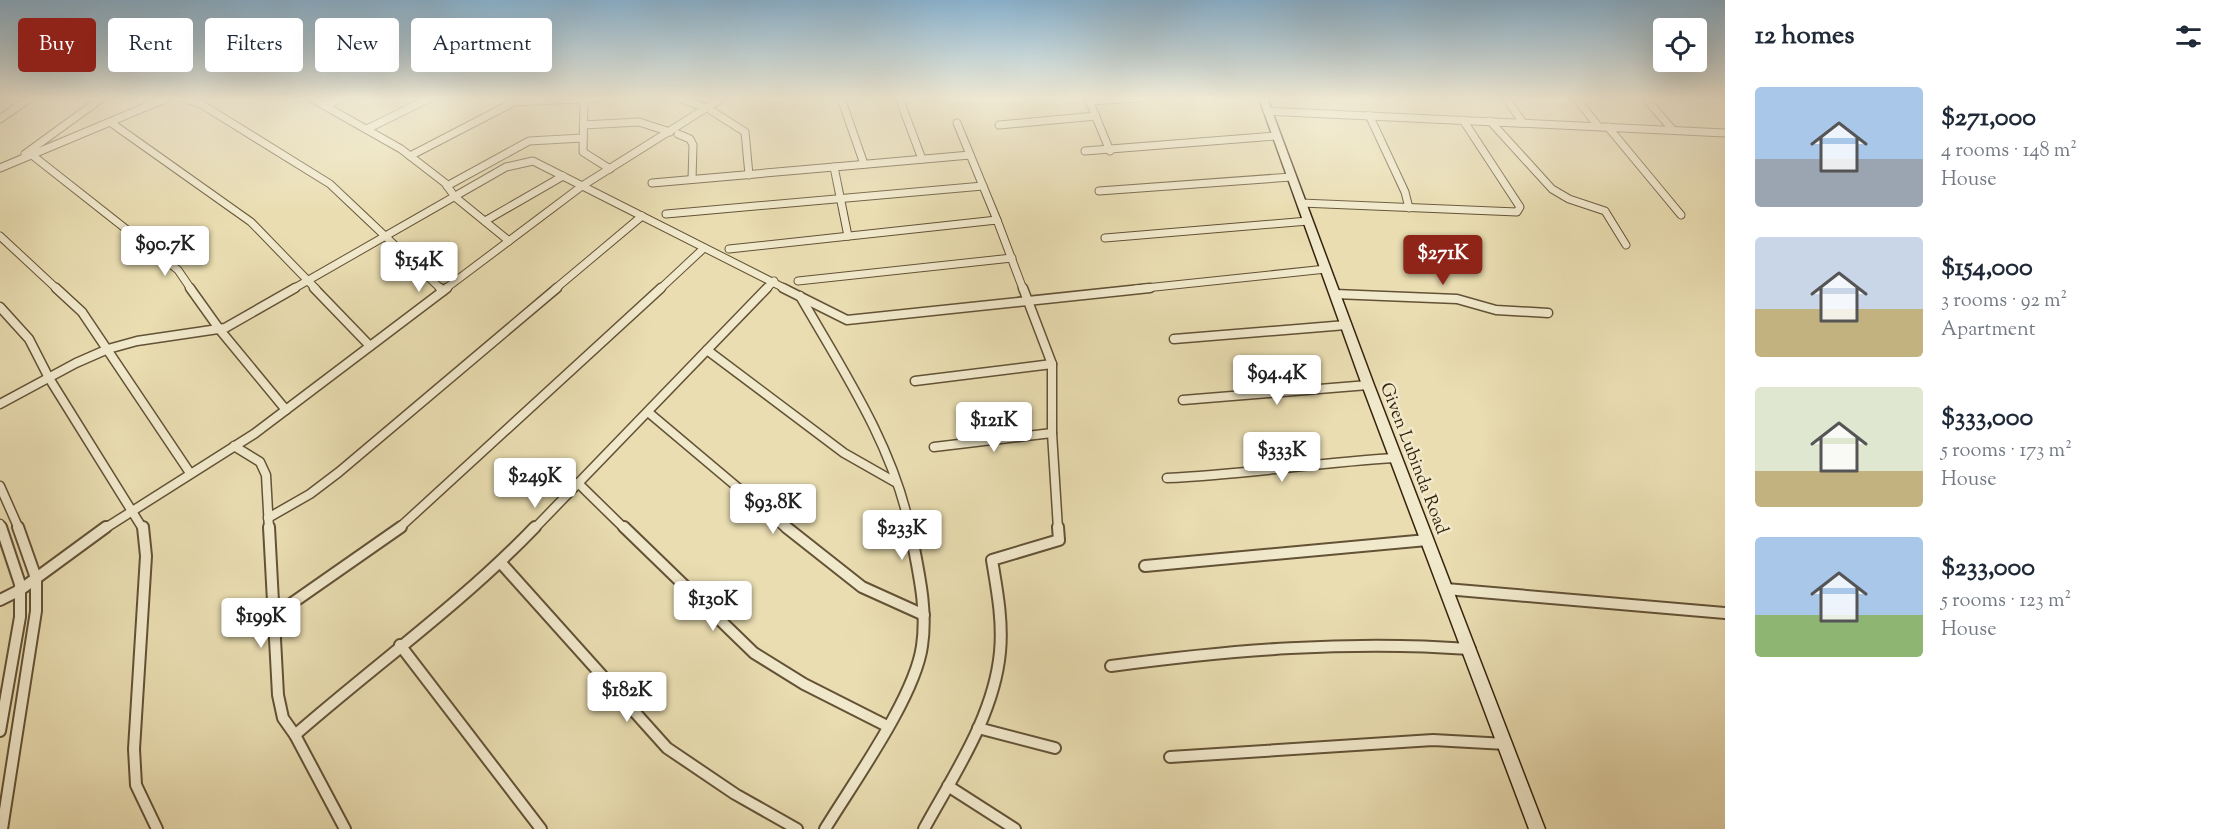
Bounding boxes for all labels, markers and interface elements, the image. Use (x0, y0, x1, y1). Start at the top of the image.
chip: Buy (18, 18, 96, 72)
chip: Rent (108, 18, 193, 72)
chip: Filters (205, 18, 303, 72)
chip: New (315, 18, 399, 72)
chip: Apartment (411, 18, 552, 72)
map controls (1653, 18, 1707, 72)
button: locate (1653, 18, 1707, 72)
text: 12 homes (1755, 18, 1854, 55)
icon: filters (2172, 20, 2205, 53)
text: $271,000 (1941, 100, 2036, 137)
icon: home (1803, 111, 1875, 183)
text: 4 rooms · 148 m² (1941, 137, 2077, 166)
text: House (1941, 166, 1996, 195)
pin: $90.7K (116, 226, 214, 277)
text: $90.7K (135, 231, 195, 260)
pin: $271K (1401, 235, 1485, 286)
text: $271K (1417, 240, 1469, 269)
pin: $154K (377, 242, 461, 293)
text: $154K (395, 247, 443, 276)
text: $154,000 (1941, 250, 2033, 287)
icon: home (1803, 261, 1875, 333)
text: 3 rooms · 92 m² (1941, 287, 2067, 316)
text: Apartment (1941, 316, 2036, 345)
pin: $94.4K (1228, 355, 1326, 406)
text: $94.4K (1247, 360, 1307, 389)
street label: Given Lubinda Road (1372, 379, 1454, 538)
text: $333,000 (1941, 400, 2033, 437)
pin: $121K (952, 402, 1036, 453)
text: $121K (970, 407, 1018, 436)
icon: home (1803, 411, 1875, 483)
pin: $333K (1240, 432, 1324, 483)
text: $333K (1257, 437, 1307, 466)
text: 5 rooms · 173 m² (1941, 437, 2072, 466)
pin: $249K (493, 458, 577, 509)
text: $249K (508, 463, 562, 492)
text: House (1941, 466, 1996, 495)
pin: $93.8K (724, 484, 822, 535)
text: $93.8K (744, 489, 802, 518)
pin: $233K (860, 510, 944, 561)
text: $233K (877, 515, 927, 544)
text: $233,000 (1941, 550, 2035, 587)
icon: home (1803, 561, 1875, 633)
pin: $130K (671, 581, 755, 632)
text: $130K (688, 586, 738, 615)
text: 5 rooms · 123 m² (1941, 587, 2071, 616)
pin: $199K (219, 598, 303, 649)
text: $199K (235, 603, 287, 632)
text: House (1941, 616, 1996, 645)
pin: $182K (585, 672, 669, 723)
text: $182K (601, 677, 653, 706)

